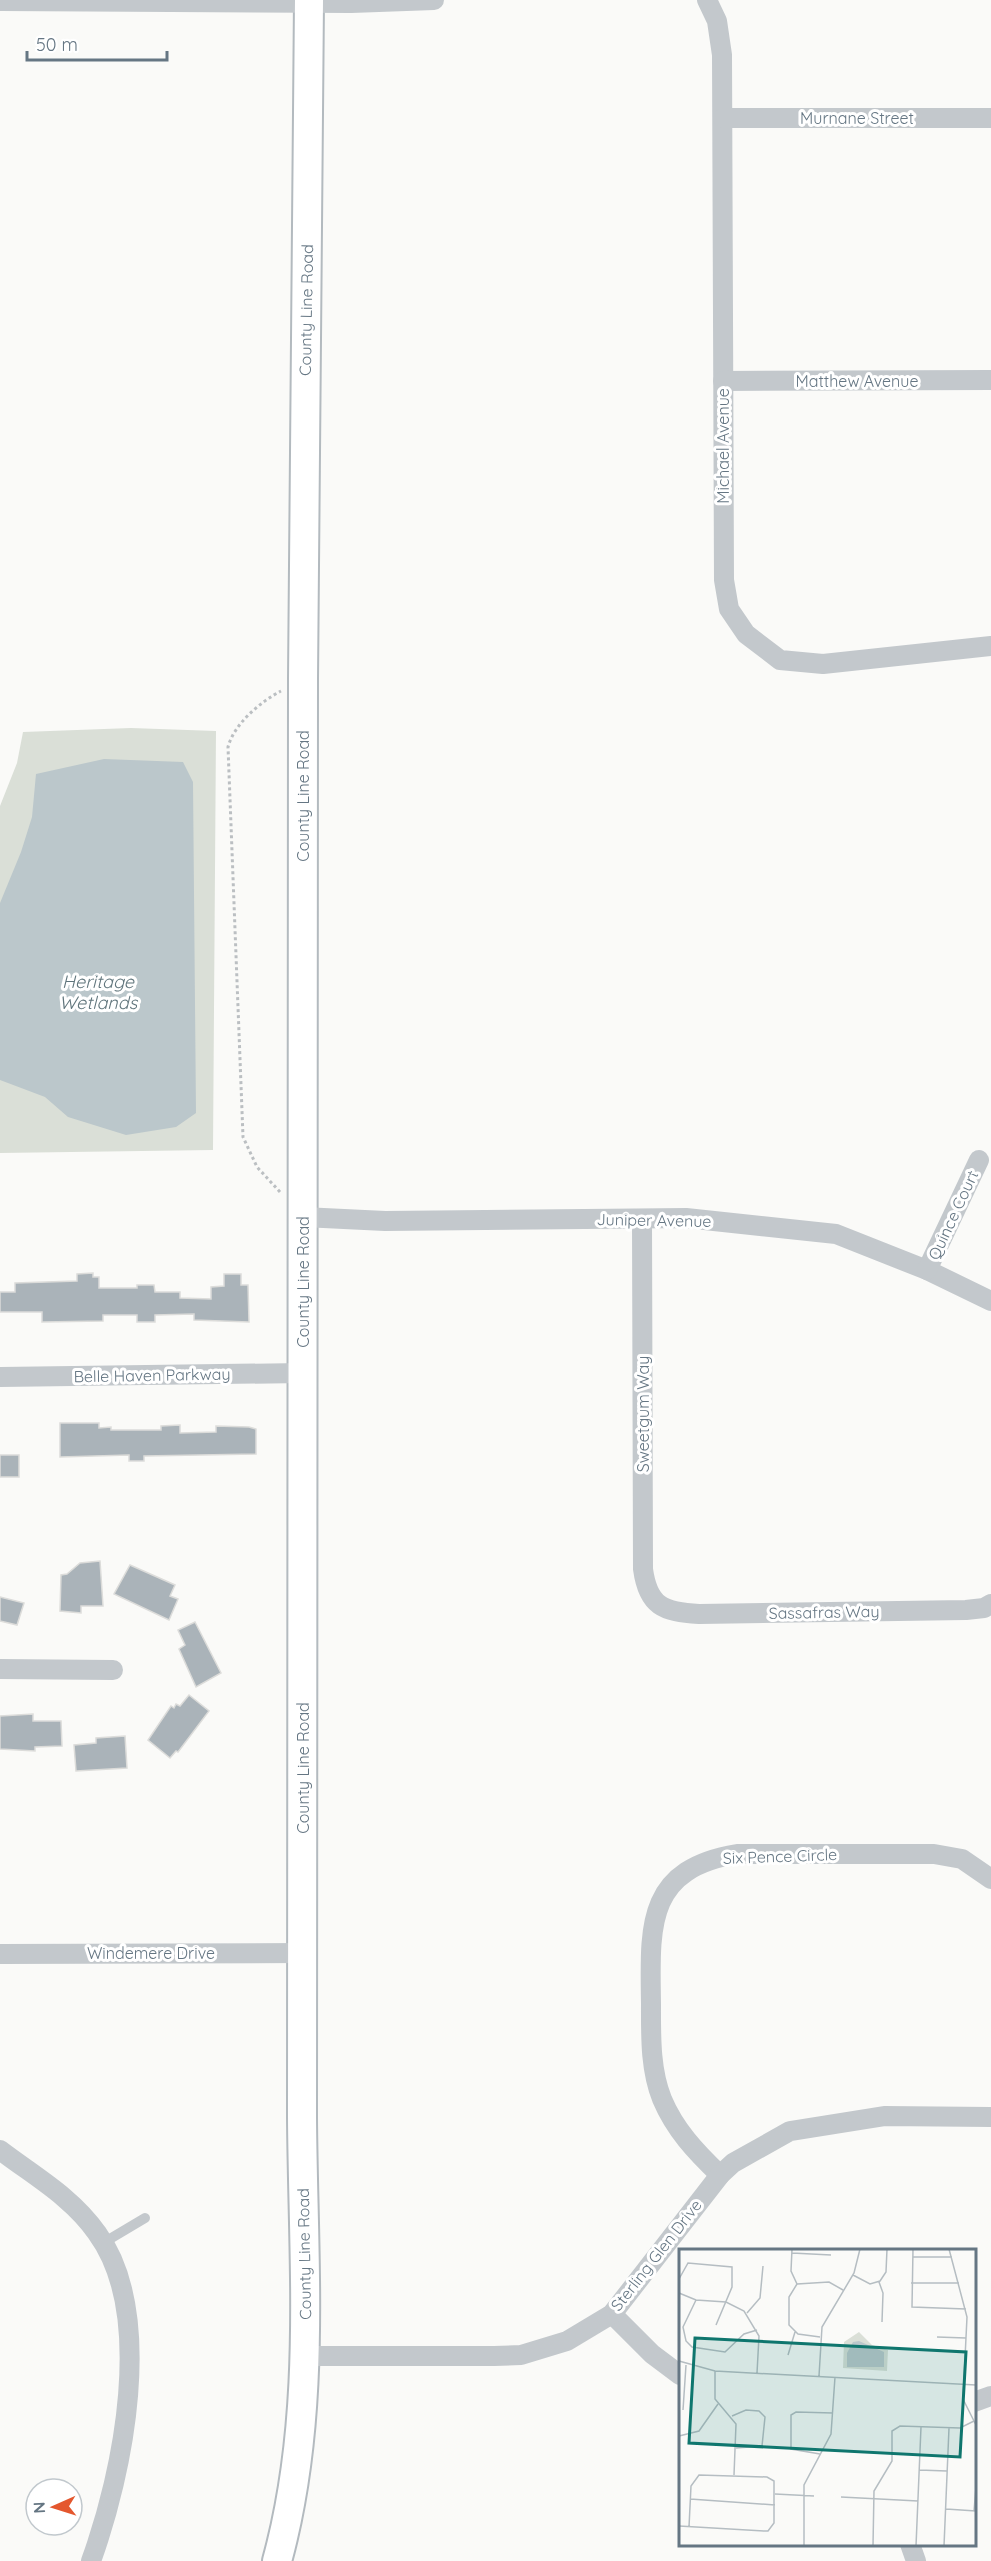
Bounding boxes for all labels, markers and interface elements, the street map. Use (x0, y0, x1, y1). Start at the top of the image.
scale bar (27, 24, 166, 62)
text: 50 m (36, 33, 78, 56)
street label: Murnane Street (800, 108, 914, 128)
street label: County Line Road (295, 244, 317, 376)
street label: Matthew Avenue (795, 371, 919, 391)
street label: Michael Avenue (713, 388, 733, 504)
street label: County Line Road (293, 730, 313, 862)
water label: Heritage Wetlands (59, 970, 139, 1014)
street label: Quince Court (924, 1167, 982, 1263)
street label: Juniper Avenue (596, 1209, 712, 1231)
street label: County Line Road (293, 1216, 313, 1348)
street label: Sweetgum Way (633, 1356, 653, 1472)
street label: Belle Haven Parkway (73, 1364, 231, 1386)
street label: Sassafras Way (768, 1601, 880, 1623)
street label: County Line Road (293, 1702, 313, 1834)
street label: Six Pence Circle (722, 1844, 838, 1868)
street label: Windemere Drive (87, 1943, 215, 1963)
street label: County Line Road (293, 2188, 315, 2320)
street label: Sterling Glen Drive (606, 2195, 706, 2315)
inset map (679, 2249, 976, 2546)
north arrow (24, 2477, 84, 2537)
text: N (29, 2501, 49, 2514)

